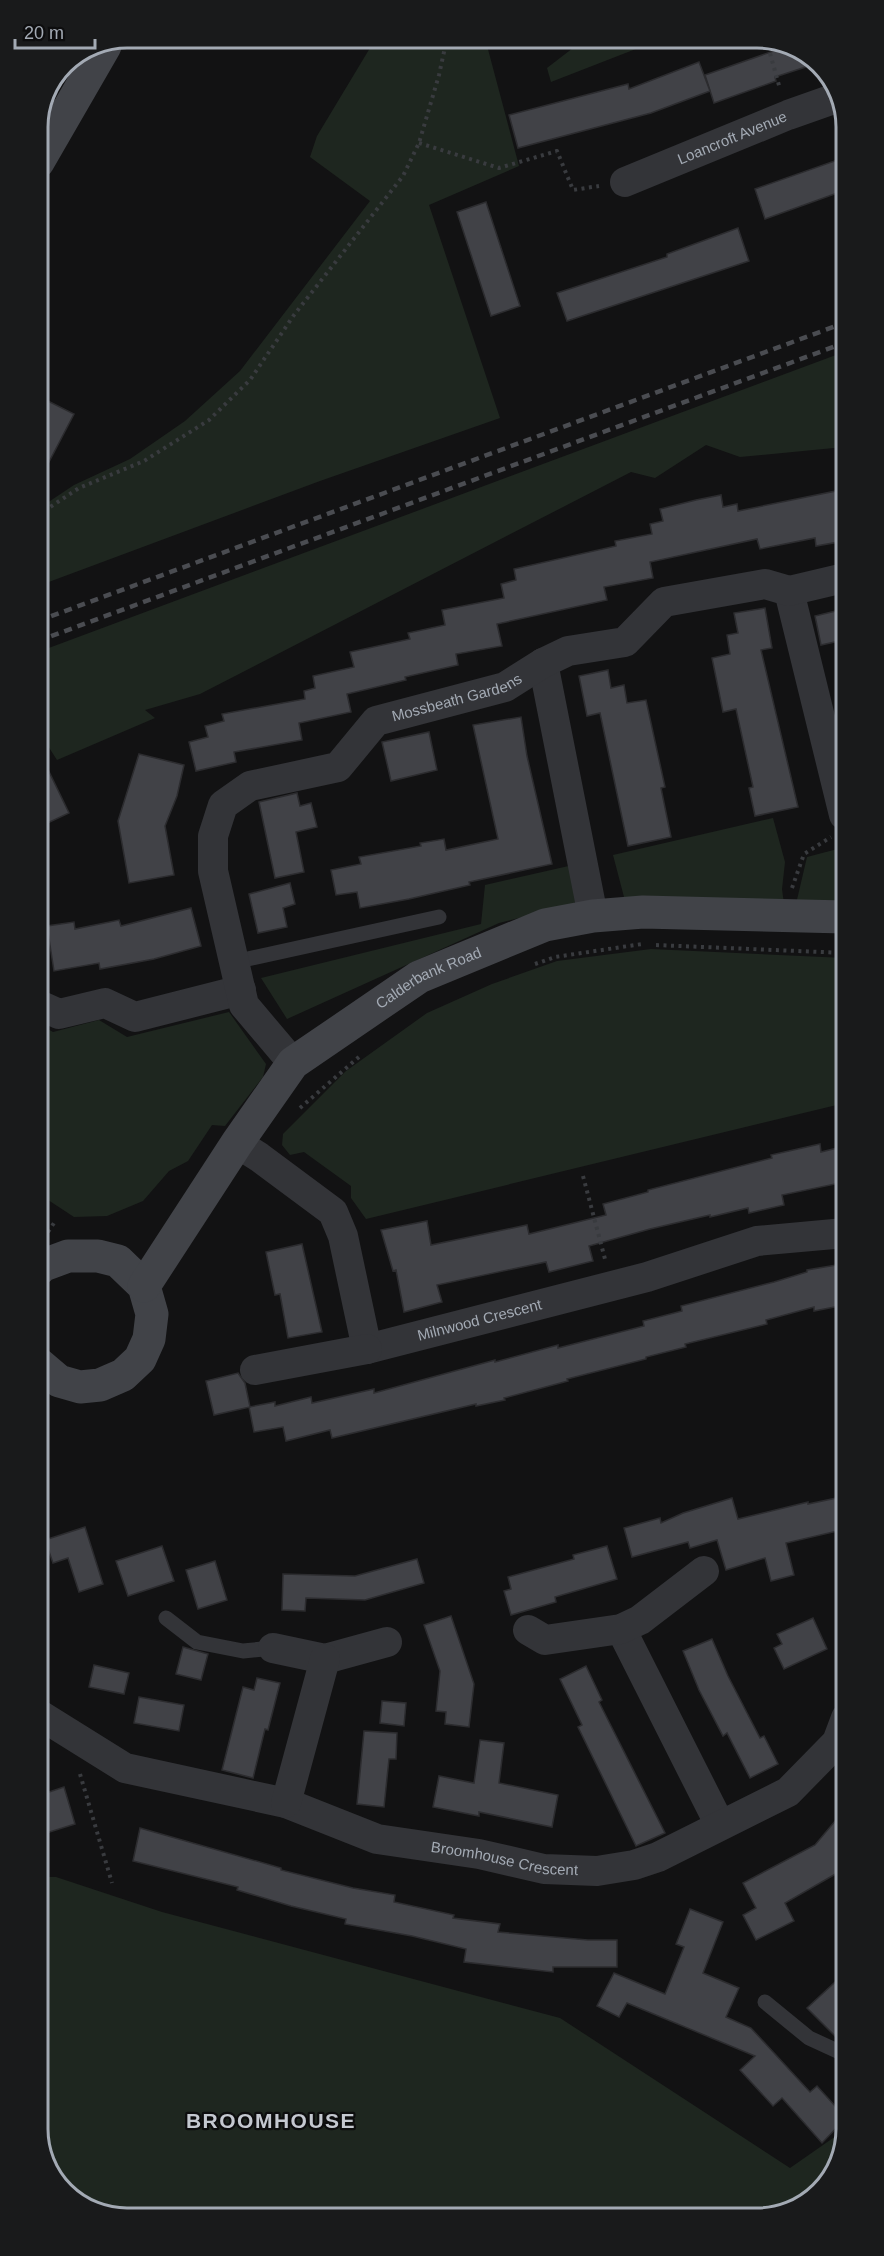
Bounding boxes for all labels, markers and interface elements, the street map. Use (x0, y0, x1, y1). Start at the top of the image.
scale bar (15, 12, 94, 50)
text: 20 m (24, 23, 64, 43)
street label: Loancroft Avenue (675, 107, 789, 167)
street label: Mossbeath Gardens (390, 670, 525, 724)
street label: Calderbank Road (372, 943, 484, 1012)
street label: Milnwood Crescent (415, 1295, 544, 1344)
street label: Broomhouse Crescent (430, 1838, 579, 1878)
district label: BROOMHOUSE (186, 2109, 356, 2132)

